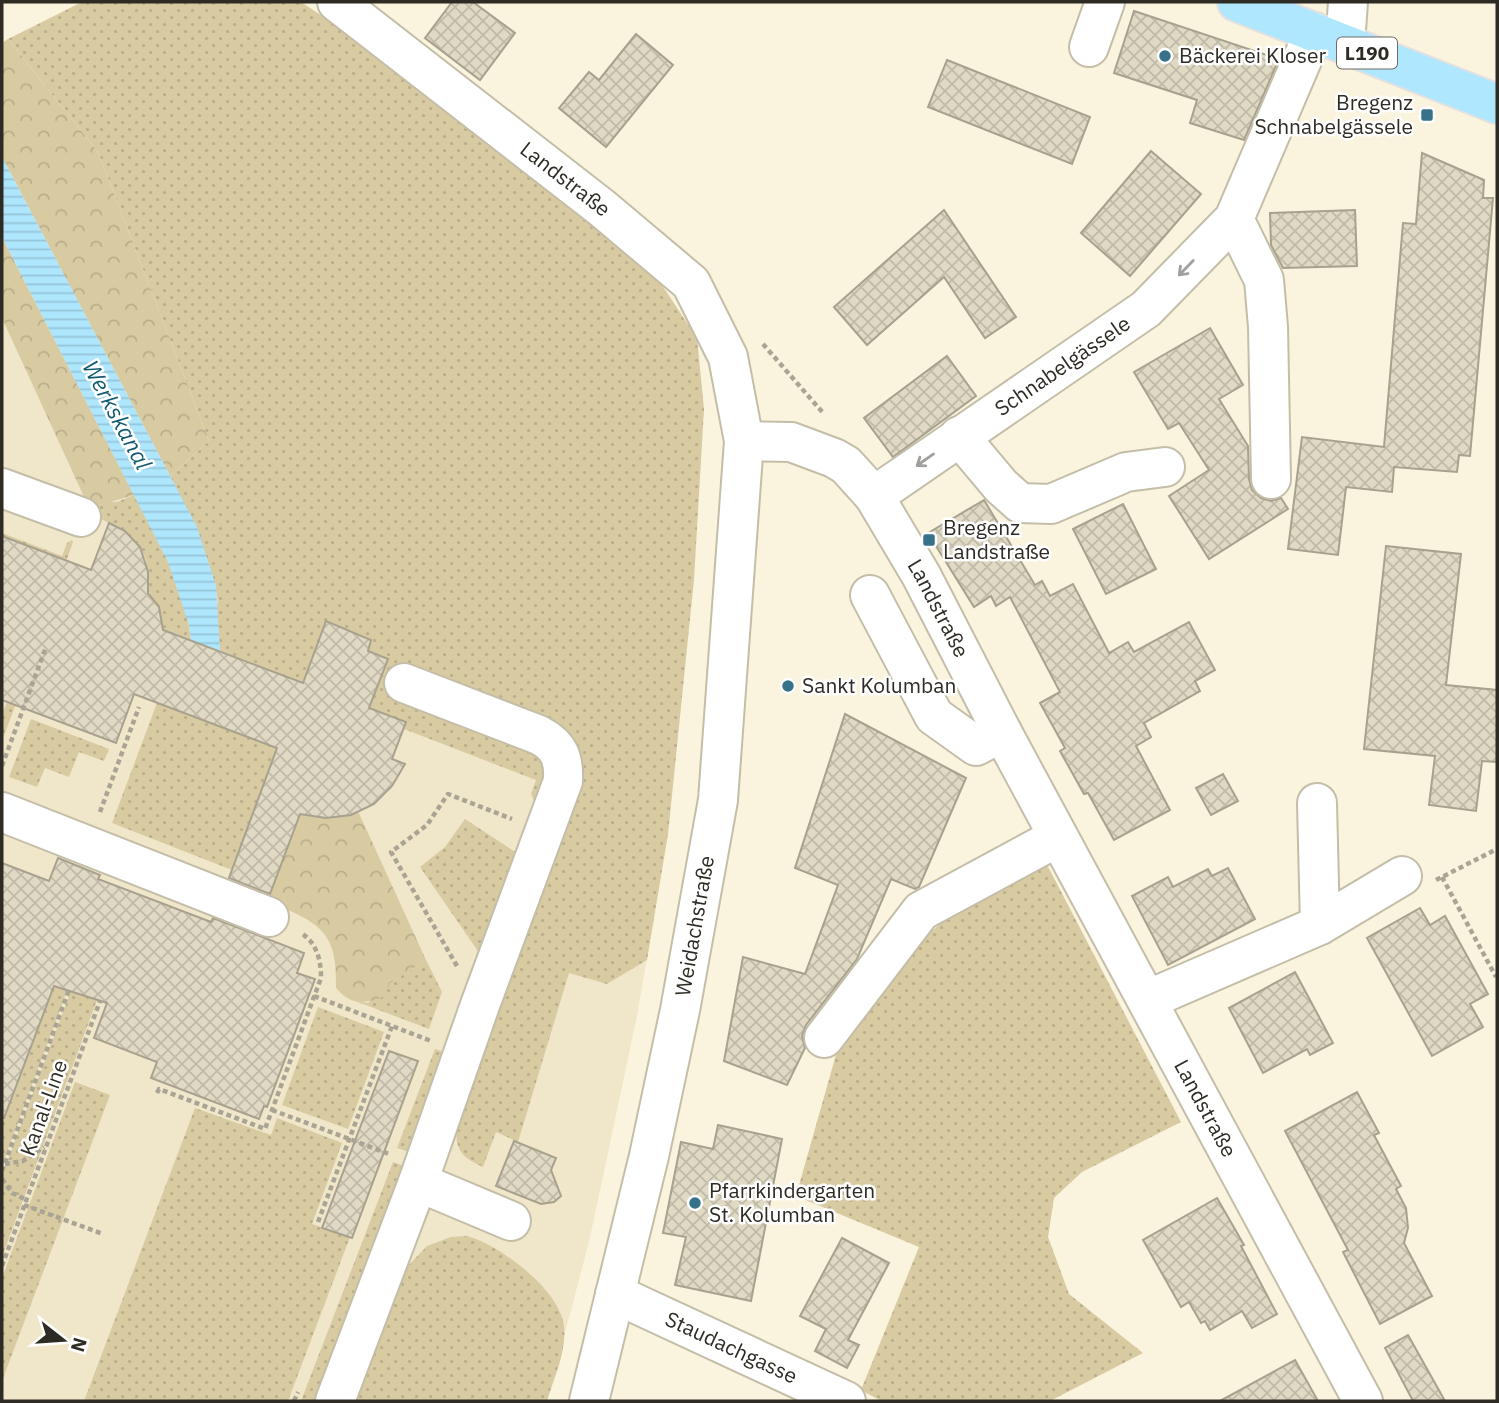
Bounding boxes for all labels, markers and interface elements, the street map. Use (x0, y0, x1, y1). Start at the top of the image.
road number: L190 (1337, 38, 1397, 68)
place label: Bäckerei Kloser (1179, 41, 1327, 69)
marker: Bäckerei Kloser (1157, 48, 1173, 64)
place label: Bregenz Schnabelgässele (1254, 88, 1413, 140)
marker: Bregenz Schnabelgässele (1419, 107, 1435, 123)
street label: Landstraße (515, 135, 617, 222)
one-way arrow (1178, 259, 1195, 276)
street label: Schnabelgässele (989, 309, 1135, 422)
water label: Werkskanal (77, 355, 160, 475)
one-way arrow (916, 453, 935, 467)
place label: Bregenz Landstraße (943, 513, 1050, 565)
marker: Bregenz Landstraße (921, 532, 937, 548)
street label: Landstraße (902, 554, 976, 662)
place label: Sankt Kolumban (802, 671, 956, 699)
marker: Sankt Kolumban (780, 678, 796, 694)
street label: Weidachstraße (668, 853, 720, 998)
street label: Landstraße (1168, 1054, 1244, 1162)
street label: Kanal-Line (13, 1056, 73, 1160)
place label: Pfarrkindergarten St. Kolumban (709, 1176, 875, 1228)
marker: Pfarrkindergarten St. Kolumban (687, 1195, 703, 1211)
street label: Staudachgasse (661, 1304, 802, 1390)
north arrow (28, 1305, 98, 1375)
text: N (66, 1335, 93, 1355)

